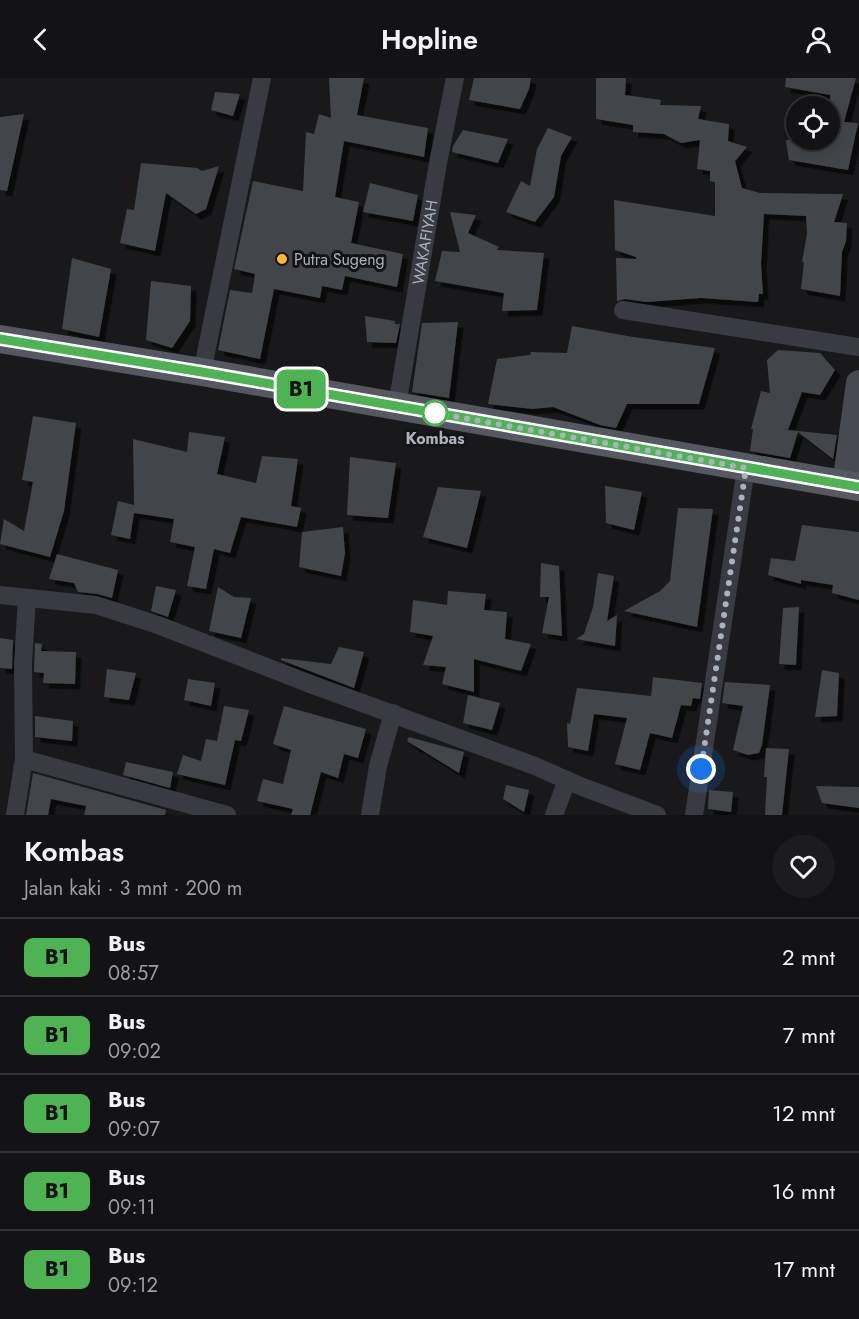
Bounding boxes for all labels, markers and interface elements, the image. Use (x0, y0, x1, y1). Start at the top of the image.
text: Hopline (381, 20, 478, 59)
icon: back (24, 23, 57, 56)
icon: person (802, 23, 835, 56)
map controls (786, 96, 840, 150)
button: locate (786, 96, 840, 150)
street label: WAKAFIYAH (406, 198, 443, 287)
place label: Putra Sugeng (294, 248, 385, 271)
marker: Putra Sugeng (275, 252, 289, 266)
line badge: B1 (274, 370, 328, 408)
text: B1 (289, 374, 313, 404)
marker: Kombas (422, 400, 448, 426)
place label: Kombas (405, 427, 465, 450)
your location (686, 754, 716, 784)
text: Kombas (24, 831, 124, 872)
button: heart (772, 835, 835, 898)
text: Jalan kaki · 3 mnt · 200 m (24, 874, 242, 903)
text: Bus (108, 927, 145, 959)
text: 2 mnt (782, 941, 835, 973)
text: B1 (45, 942, 69, 972)
text: 08:57 (108, 959, 159, 988)
text: Bus (108, 1005, 145, 1037)
text: 7 mnt (783, 1019, 835, 1051)
text: B1 (45, 1020, 69, 1050)
text: 09:02 (108, 1037, 161, 1066)
text: Bus (108, 1083, 145, 1115)
text: 12 mnt (772, 1097, 835, 1129)
text: B1 (45, 1098, 69, 1128)
text: 09:07 (108, 1115, 160, 1144)
text: Bus (108, 1161, 145, 1193)
text: 16 mnt (772, 1175, 835, 1207)
text: B1 (45, 1176, 69, 1206)
text: 09:11 (108, 1193, 156, 1222)
text: Bus (108, 1239, 145, 1271)
text: 17 mnt (773, 1253, 835, 1285)
text: B1 (45, 1254, 69, 1284)
text: 09:12 (108, 1271, 158, 1300)

